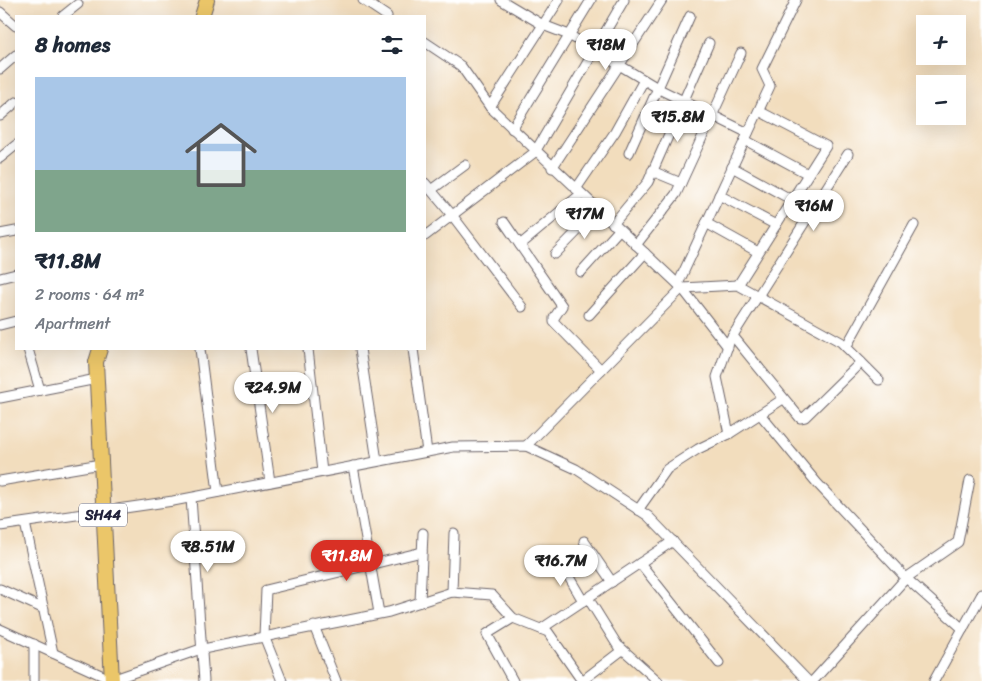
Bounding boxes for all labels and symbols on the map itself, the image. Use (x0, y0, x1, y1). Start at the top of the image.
pin: ₹18M (576, 28, 636, 71)
pin: ₹15.8M (637, 100, 719, 143)
pin: ₹16M (784, 190, 844, 232)
pin: ₹17M (555, 198, 615, 240)
pin: ₹24.9M (232, 372, 314, 414)
road number: SH44 (79, 504, 127, 526)
pin: ₹8.51M (167, 530, 249, 573)
pin: ₹11.8M (306, 540, 388, 582)
pin: ₹16.7M (520, 544, 602, 587)

